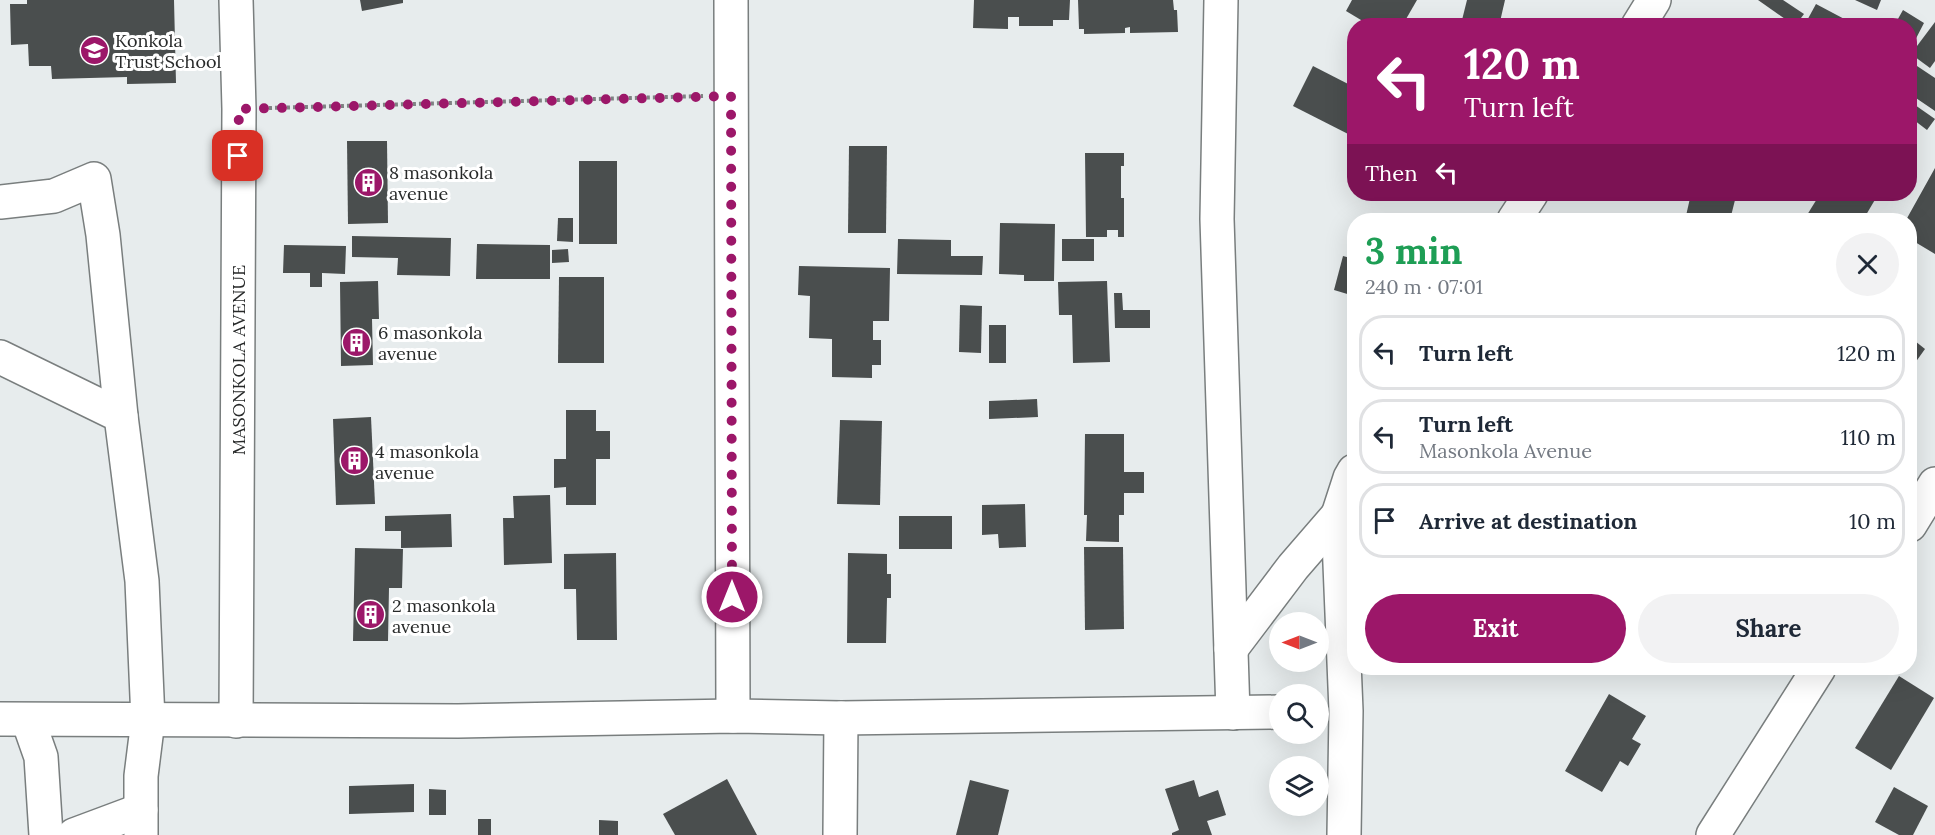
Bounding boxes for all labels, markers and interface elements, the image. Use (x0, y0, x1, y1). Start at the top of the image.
place label: Konkola Trust School (115, 29, 221, 73)
school or university icon: Konkola Trust School (78, 34, 110, 66)
text: 120 m (1464, 37, 1580, 91)
icon: left (1365, 42, 1443, 120)
text: Turn left (1464, 90, 1574, 124)
pin (212, 130, 263, 181)
icon: arrive (221, 139, 254, 172)
icon: left (1430, 156, 1463, 189)
text: Then (1365, 159, 1418, 187)
place label: 8 masonkola avenue (389, 161, 493, 205)
building icon: 8 masonkola avenue (352, 166, 384, 198)
text: 3 min (1365, 228, 1463, 274)
button: close (1836, 233, 1899, 296)
street label: MASONKOLA AVENUE (227, 265, 250, 455)
text: 240 m · 07:01 (1365, 274, 1483, 299)
place label: 6 masonkola avenue (378, 321, 483, 365)
building icon: 6 masonkola avenue (341, 326, 373, 358)
icon: left (1368, 336, 1401, 369)
text: Turn left (1419, 339, 1513, 367)
text: 120 m (1837, 339, 1896, 367)
text: Turn left (1419, 410, 1513, 438)
icon: left (1368, 420, 1401, 453)
text: 110 m (1841, 423, 1896, 451)
text: Masonkola Avenue (1419, 438, 1592, 463)
place label: 4 masonkola avenue (375, 440, 479, 484)
building icon: 4 masonkola avenue (338, 445, 370, 477)
icon: arrive (1368, 504, 1401, 537)
text: Arrive at destination (1419, 507, 1637, 535)
text: 10 m (1849, 507, 1896, 535)
position arrow (700, 565, 764, 629)
place label: 2 masonkola avenue (392, 594, 496, 638)
button: Exit (1365, 594, 1626, 663)
button: Share (1638, 594, 1899, 663)
building icon: 2 masonkola avenue (355, 599, 387, 631)
north arrow (1269, 612, 1329, 672)
map controls (1269, 612, 1329, 816)
button: search (1269, 684, 1329, 744)
button: layers (1269, 756, 1329, 816)

